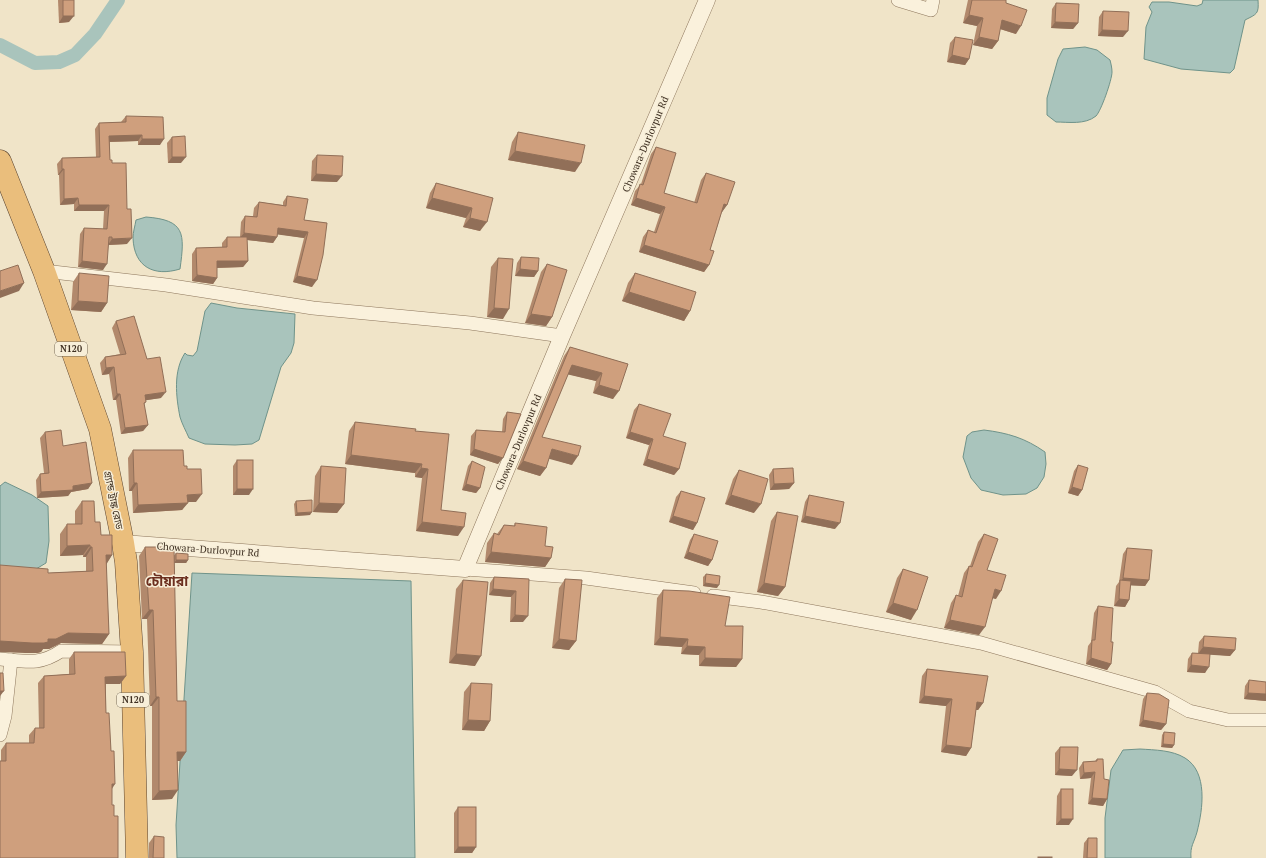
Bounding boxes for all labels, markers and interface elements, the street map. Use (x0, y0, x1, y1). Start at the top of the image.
street label: Chowara-Durlovpur Rd (619, 94, 672, 194)
road number: N120 (55, 342, 87, 356)
street label: Chowara-Durlovpur Rd (492, 392, 545, 492)
street label: গ্র্যান্ড ট্রাঙ্ক রোড (101, 470, 126, 531)
street label: Chowara-Durlovpur Rd (156, 539, 260, 560)
district label: চৌয়ারা (146, 571, 189, 590)
road number: N120 (117, 693, 149, 707)

